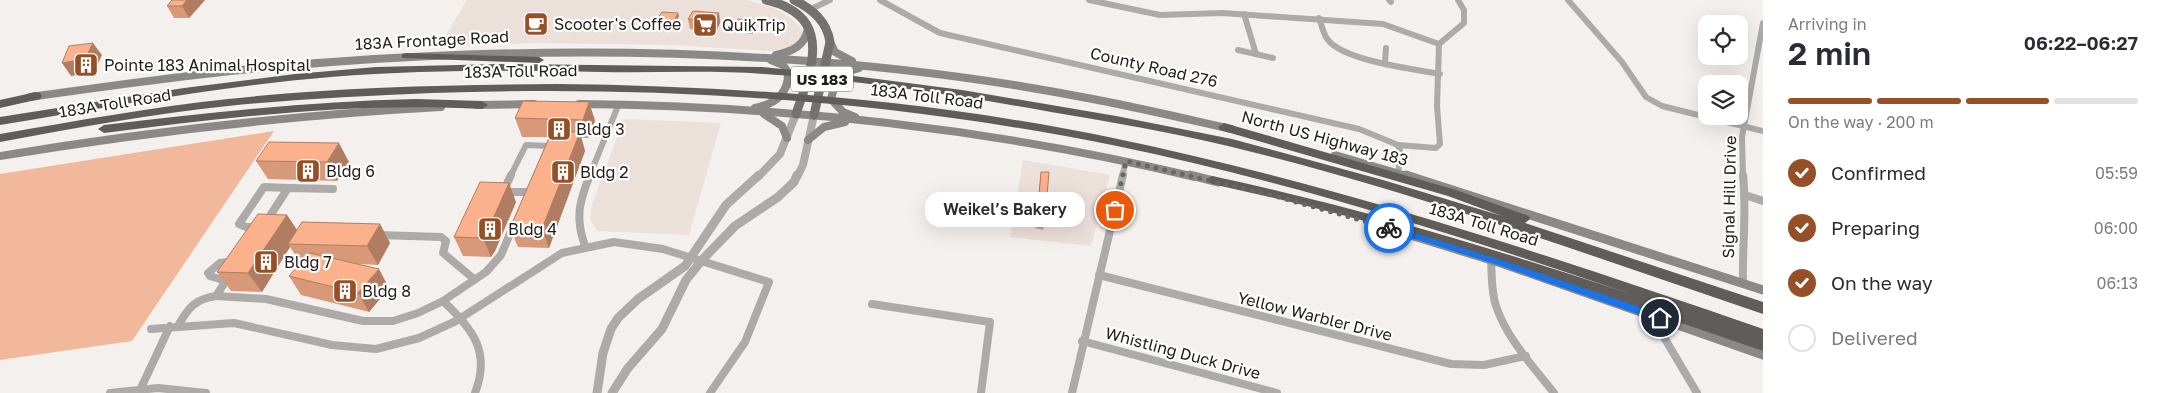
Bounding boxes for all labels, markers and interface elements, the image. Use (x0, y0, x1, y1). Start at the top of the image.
cafe icon: Scooter's Coffee (523, 11, 549, 37)
supermarket icon: QuikTrip (692, 12, 718, 38)
place label: Scooter's Coffee (554, 14, 681, 34)
text: Arriving in (1788, 14, 1867, 34)
place label: QuikTrip (722, 15, 786, 35)
map controls (1698, 15, 1748, 125)
button: locate (1698, 15, 1748, 65)
street label: 183A Frontage Road (354, 26, 510, 54)
text: 06:22–06:27 (2024, 31, 2138, 54)
text: 2 min (1788, 34, 1871, 72)
street label: County Road 276 (1088, 43, 1220, 91)
building icon: Pointe 183 Animal Hospital (73, 52, 99, 78)
place label: Pointe 183 Animal Hospital (104, 55, 311, 75)
street label: 183A Toll Road (464, 60, 578, 82)
road number: US 183 (791, 66, 853, 92)
button: layers (1698, 75, 1748, 125)
street label: 183A Toll Road (870, 79, 984, 113)
street label: 183A Toll Road (58, 84, 172, 122)
street label: North US Highway 183 (1240, 106, 1410, 170)
text: On the way · 200 m (1788, 112, 1934, 132)
building icon: Bldg 3 (546, 116, 572, 142)
place label: Bldg 3 (576, 119, 625, 139)
street label: Signal Hill Drive (1718, 135, 1740, 259)
building icon: Bldg 6 (295, 158, 321, 184)
building icon: Bldg 2 (550, 159, 576, 185)
icon: check (1788, 159, 1816, 187)
place label: Bldg 6 (326, 161, 375, 181)
text: Confirmed (1831, 161, 1926, 184)
place label: Bldg 2 (580, 162, 629, 182)
text: 05:59 (2095, 163, 2138, 183)
pin (1094, 189, 1136, 231)
callout: Weikel’s Bakery (925, 192, 1085, 228)
icon: bag (1101, 196, 1129, 224)
street label: 183A Toll Road (1427, 198, 1541, 250)
text: Weikel’s Bakery (943, 199, 1067, 219)
courier (1364, 203, 1414, 253)
icon: bike (1375, 214, 1403, 242)
icon: check (1788, 214, 1816, 242)
building icon: Bldg 4 (477, 216, 503, 242)
text: Preparing (1831, 216, 1920, 239)
text: 06:00 (2094, 218, 2138, 238)
place label: Bldg 4 (508, 219, 557, 239)
building icon: Bldg 7 (253, 249, 279, 275)
place label: Bldg 7 (284, 252, 332, 272)
icon: check (1788, 269, 1816, 297)
text: On the way (1831, 271, 1933, 294)
text: 06:13 (2096, 273, 2138, 293)
building icon: Bldg 8 (332, 278, 358, 304)
place label: Bldg 8 (362, 281, 411, 301)
street label: Yellow Warbler Drive (1236, 287, 1394, 345)
pin (1639, 297, 1681, 339)
icon: home (1646, 304, 1674, 332)
street label: Whistling Duck Drive (1103, 323, 1263, 383)
text: Delivered (1831, 326, 1918, 349)

